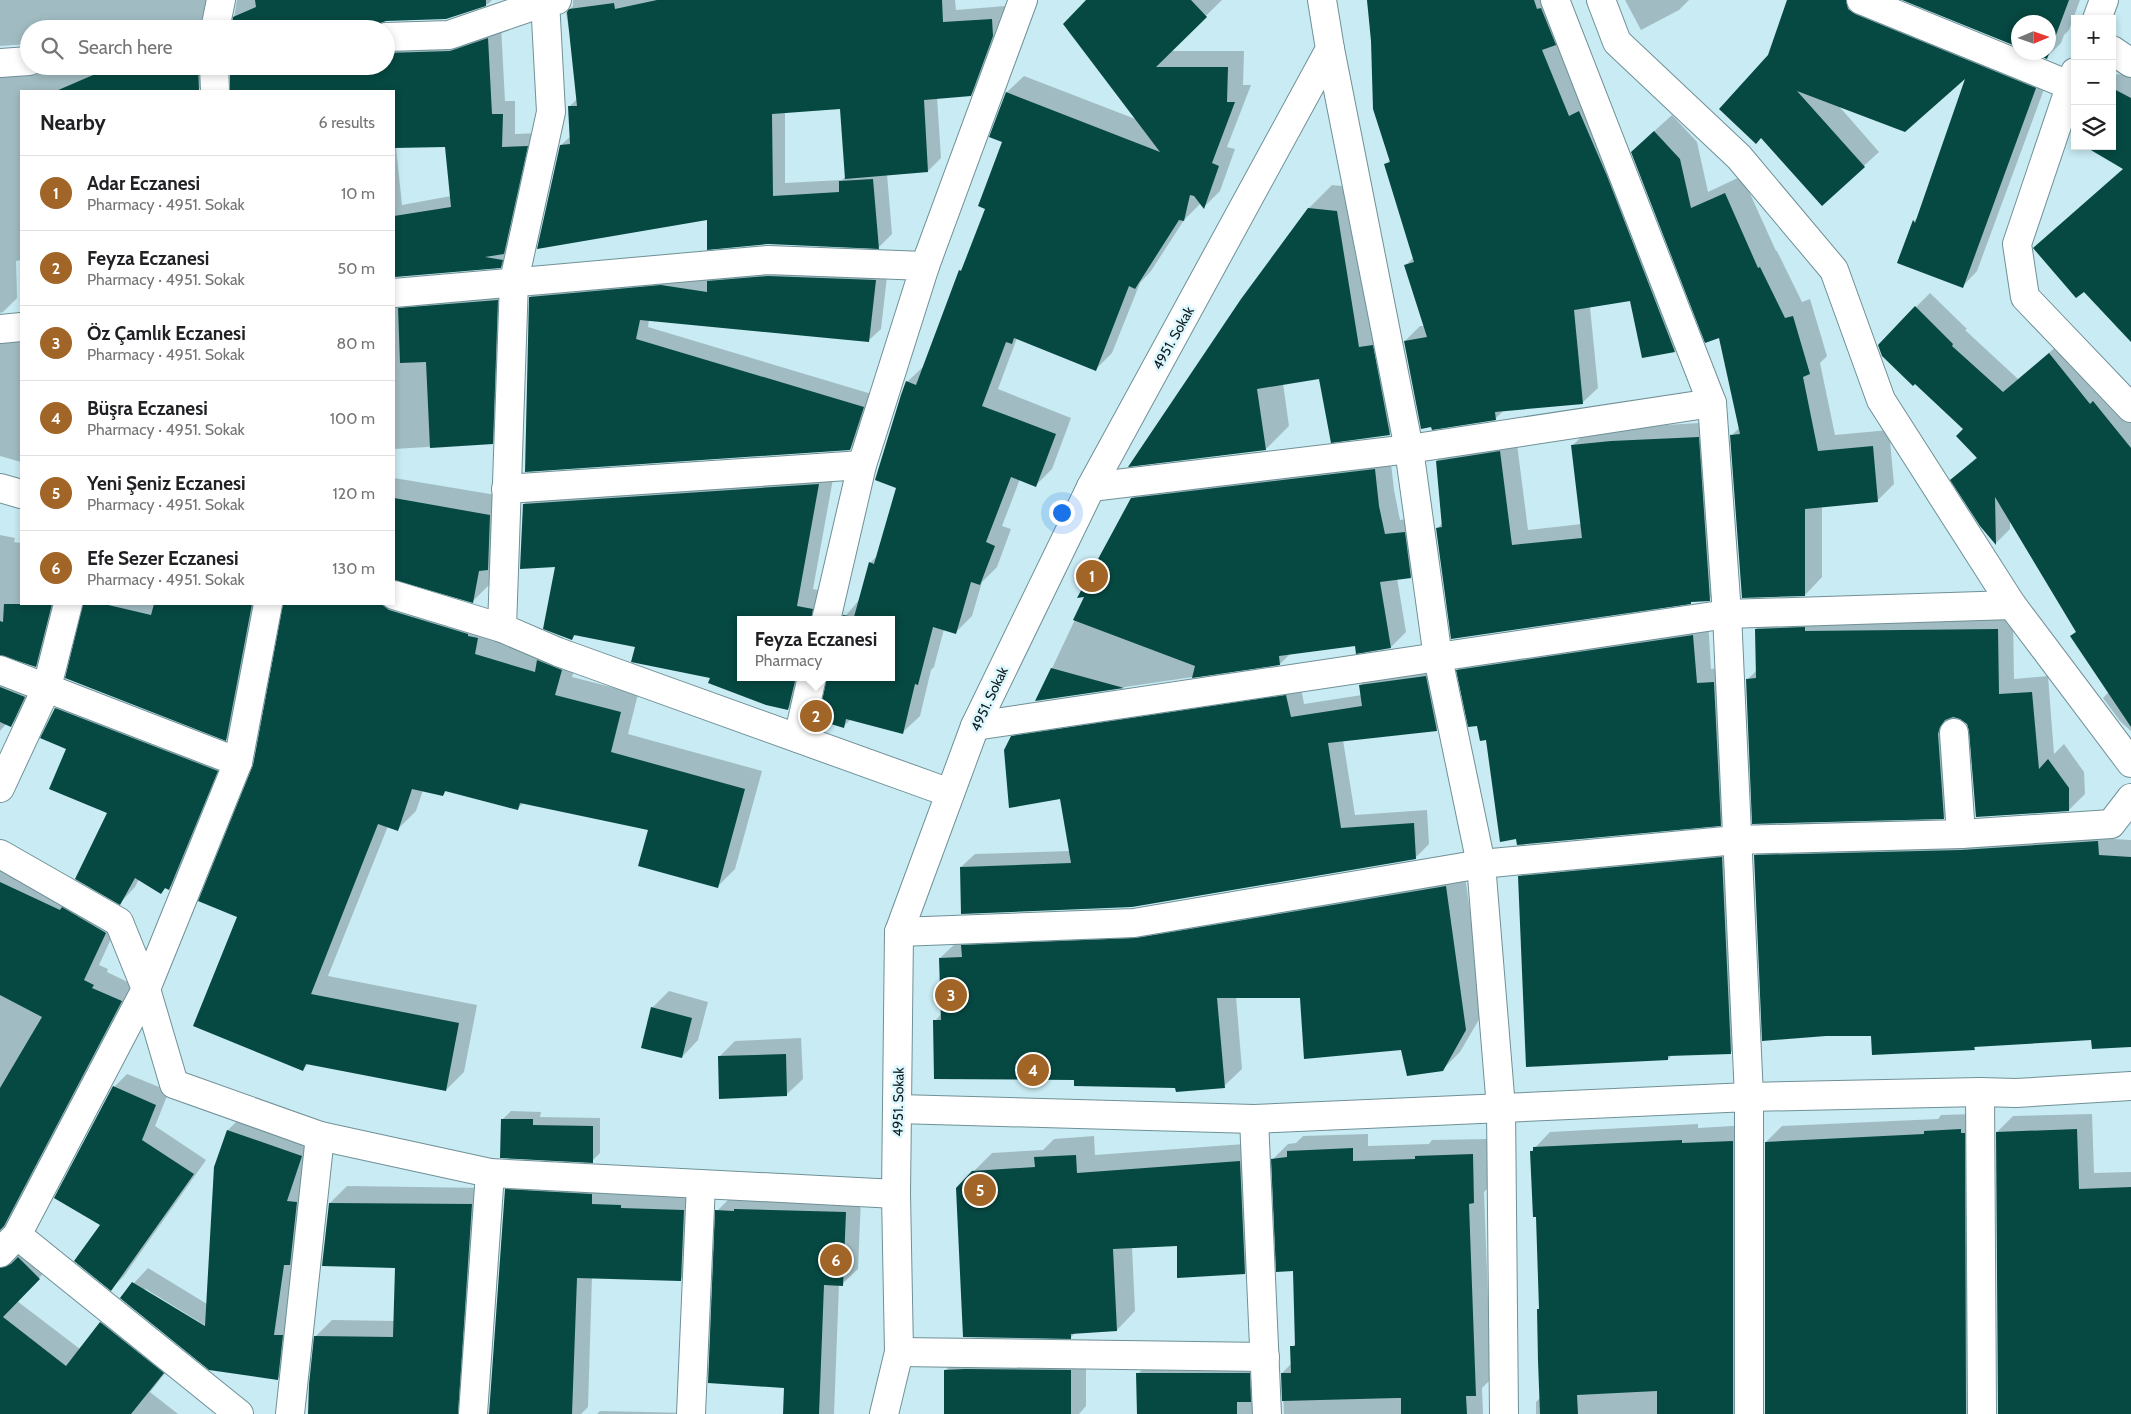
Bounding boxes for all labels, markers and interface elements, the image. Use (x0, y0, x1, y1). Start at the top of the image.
north arrow (2011, 15, 2056, 60)
map controls (2071, 15, 2116, 150)
button: + (2071, 15, 2116, 60)
search box (20, 20, 395, 75)
icon: search (38, 34, 66, 62)
text: Search here (78, 36, 172, 59)
button: − (2071, 60, 2116, 105)
button: layers (2071, 105, 2116, 150)
text: Nearby (40, 110, 106, 135)
text: 6 results (319, 113, 375, 132)
text: Adar Eczanesi (87, 172, 200, 195)
text: 1 (53, 184, 59, 203)
text: 10 m (341, 184, 375, 203)
text: Pharmacy · 4951. Sokak (87, 195, 245, 214)
text: Feyza Eczanesi (87, 247, 209, 270)
text: 2 (52, 259, 60, 278)
text: 50 m (338, 259, 375, 278)
text: Pharmacy · 4951. Sokak (87, 270, 245, 289)
street label: 4951. Sokak (1148, 303, 1198, 373)
text: Öz Çamlık Eczanesi (87, 322, 246, 345)
text: 3 (52, 334, 60, 353)
text: 80 m (337, 334, 375, 353)
text: Pharmacy · 4951. Sokak (87, 345, 245, 364)
text: Büşra Eczanesi (87, 397, 208, 420)
text: 4 (51, 409, 61, 428)
text: 100 m (330, 409, 375, 428)
text: Pharmacy · 4951. Sokak (87, 420, 245, 439)
text: Yeni Şeniz Eczanesi (87, 472, 246, 495)
text: 5 (52, 484, 60, 503)
text: 120 m (333, 484, 375, 503)
text: Pharmacy · 4951. Sokak (87, 495, 245, 514)
your location (1049, 500, 1075, 526)
text: Efe Sezer Eczanesi (87, 547, 239, 570)
pin: 1 (1076, 557, 1108, 595)
text: 6 (52, 559, 61, 578)
text: 130 m (332, 559, 375, 578)
text: Pharmacy · 4951. Sokak (87, 570, 245, 589)
popup (737, 616, 895, 681)
text: Feyza Eczanesi (755, 628, 877, 651)
text: Pharmacy (755, 651, 822, 670)
street label: 4951. Sokak (966, 663, 1012, 734)
pin: 2 (800, 697, 832, 735)
pin: 3 (935, 976, 967, 1014)
pin: 4 (1017, 1051, 1049, 1089)
street label: 4951. Sokak (888, 1066, 908, 1137)
pin: 5 (964, 1171, 996, 1209)
pin: 6 (820, 1241, 852, 1279)

